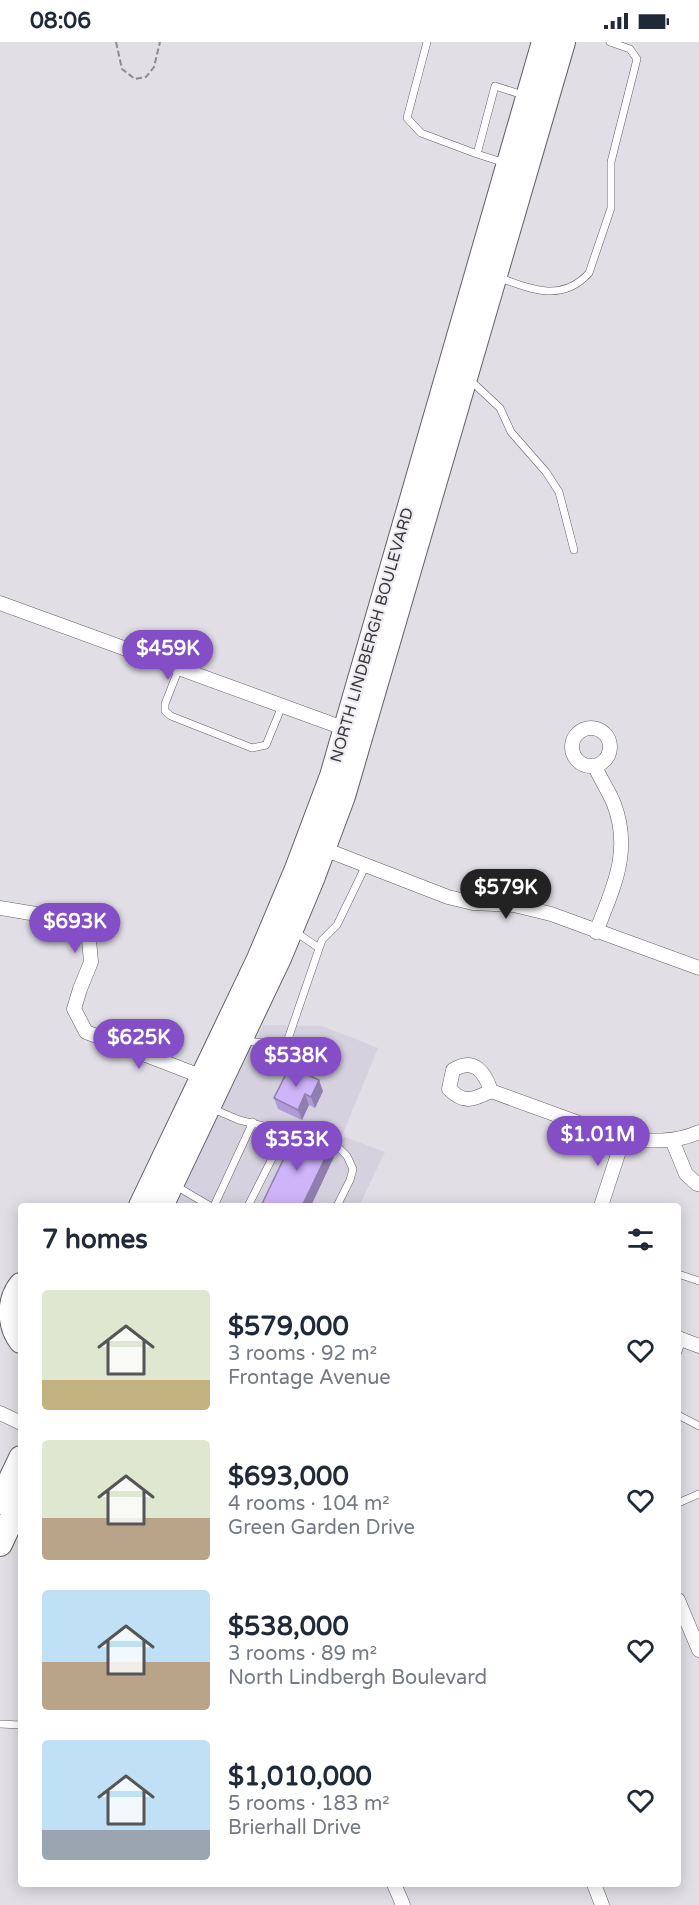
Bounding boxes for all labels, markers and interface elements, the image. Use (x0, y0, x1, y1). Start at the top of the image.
text: 08:06 (30, 8, 91, 34)
street label: NORTH LINDBERGH BOULEVARD (326, 505, 418, 765)
pin: $459K (126, 630, 210, 681)
text: $459K (136, 637, 200, 661)
pin: $579K (464, 869, 548, 920)
text: $579K (474, 876, 538, 900)
pin: $693K (33, 903, 117, 954)
text: $693K (43, 910, 107, 934)
pin: $625K (97, 1019, 181, 1070)
text: $625K (107, 1026, 171, 1050)
pin: $538K (254, 1037, 338, 1088)
text: $538K (264, 1044, 328, 1068)
pin: $1.01M (549, 1116, 647, 1167)
pin: $353K (255, 1121, 339, 1172)
text: $1.01M (561, 1123, 635, 1147)
text: $353K (265, 1128, 329, 1152)
icon: filters (624, 1223, 657, 1256)
text: 7 homes (42, 1224, 148, 1255)
text: $579,000 (228, 1311, 349, 1342)
icon: home (90, 1314, 162, 1386)
icon: heart (624, 1334, 657, 1367)
text: 3 rooms · 92 m² (228, 1342, 377, 1366)
text: Frontage Avenue (228, 1366, 391, 1390)
text: $693,000 (228, 1461, 349, 1492)
icon: home (90, 1464, 162, 1536)
icon: heart (624, 1484, 657, 1517)
text: 4 rooms · 104 m² (228, 1492, 390, 1516)
text: Green Garden Drive (228, 1516, 415, 1540)
text: $538,000 (228, 1611, 349, 1642)
icon: home (90, 1614, 162, 1686)
icon: heart (624, 1634, 657, 1667)
text: 3 rooms · 89 m² (228, 1642, 377, 1666)
text: North Lindbergh Boulevard (228, 1666, 487, 1690)
text: $1,010,000 (228, 1761, 372, 1792)
icon: home (90, 1764, 162, 1836)
icon: heart (624, 1784, 657, 1817)
text: 5 rooms · 183 m² (228, 1792, 390, 1816)
text: Brierhall Drive (228, 1816, 361, 1840)

